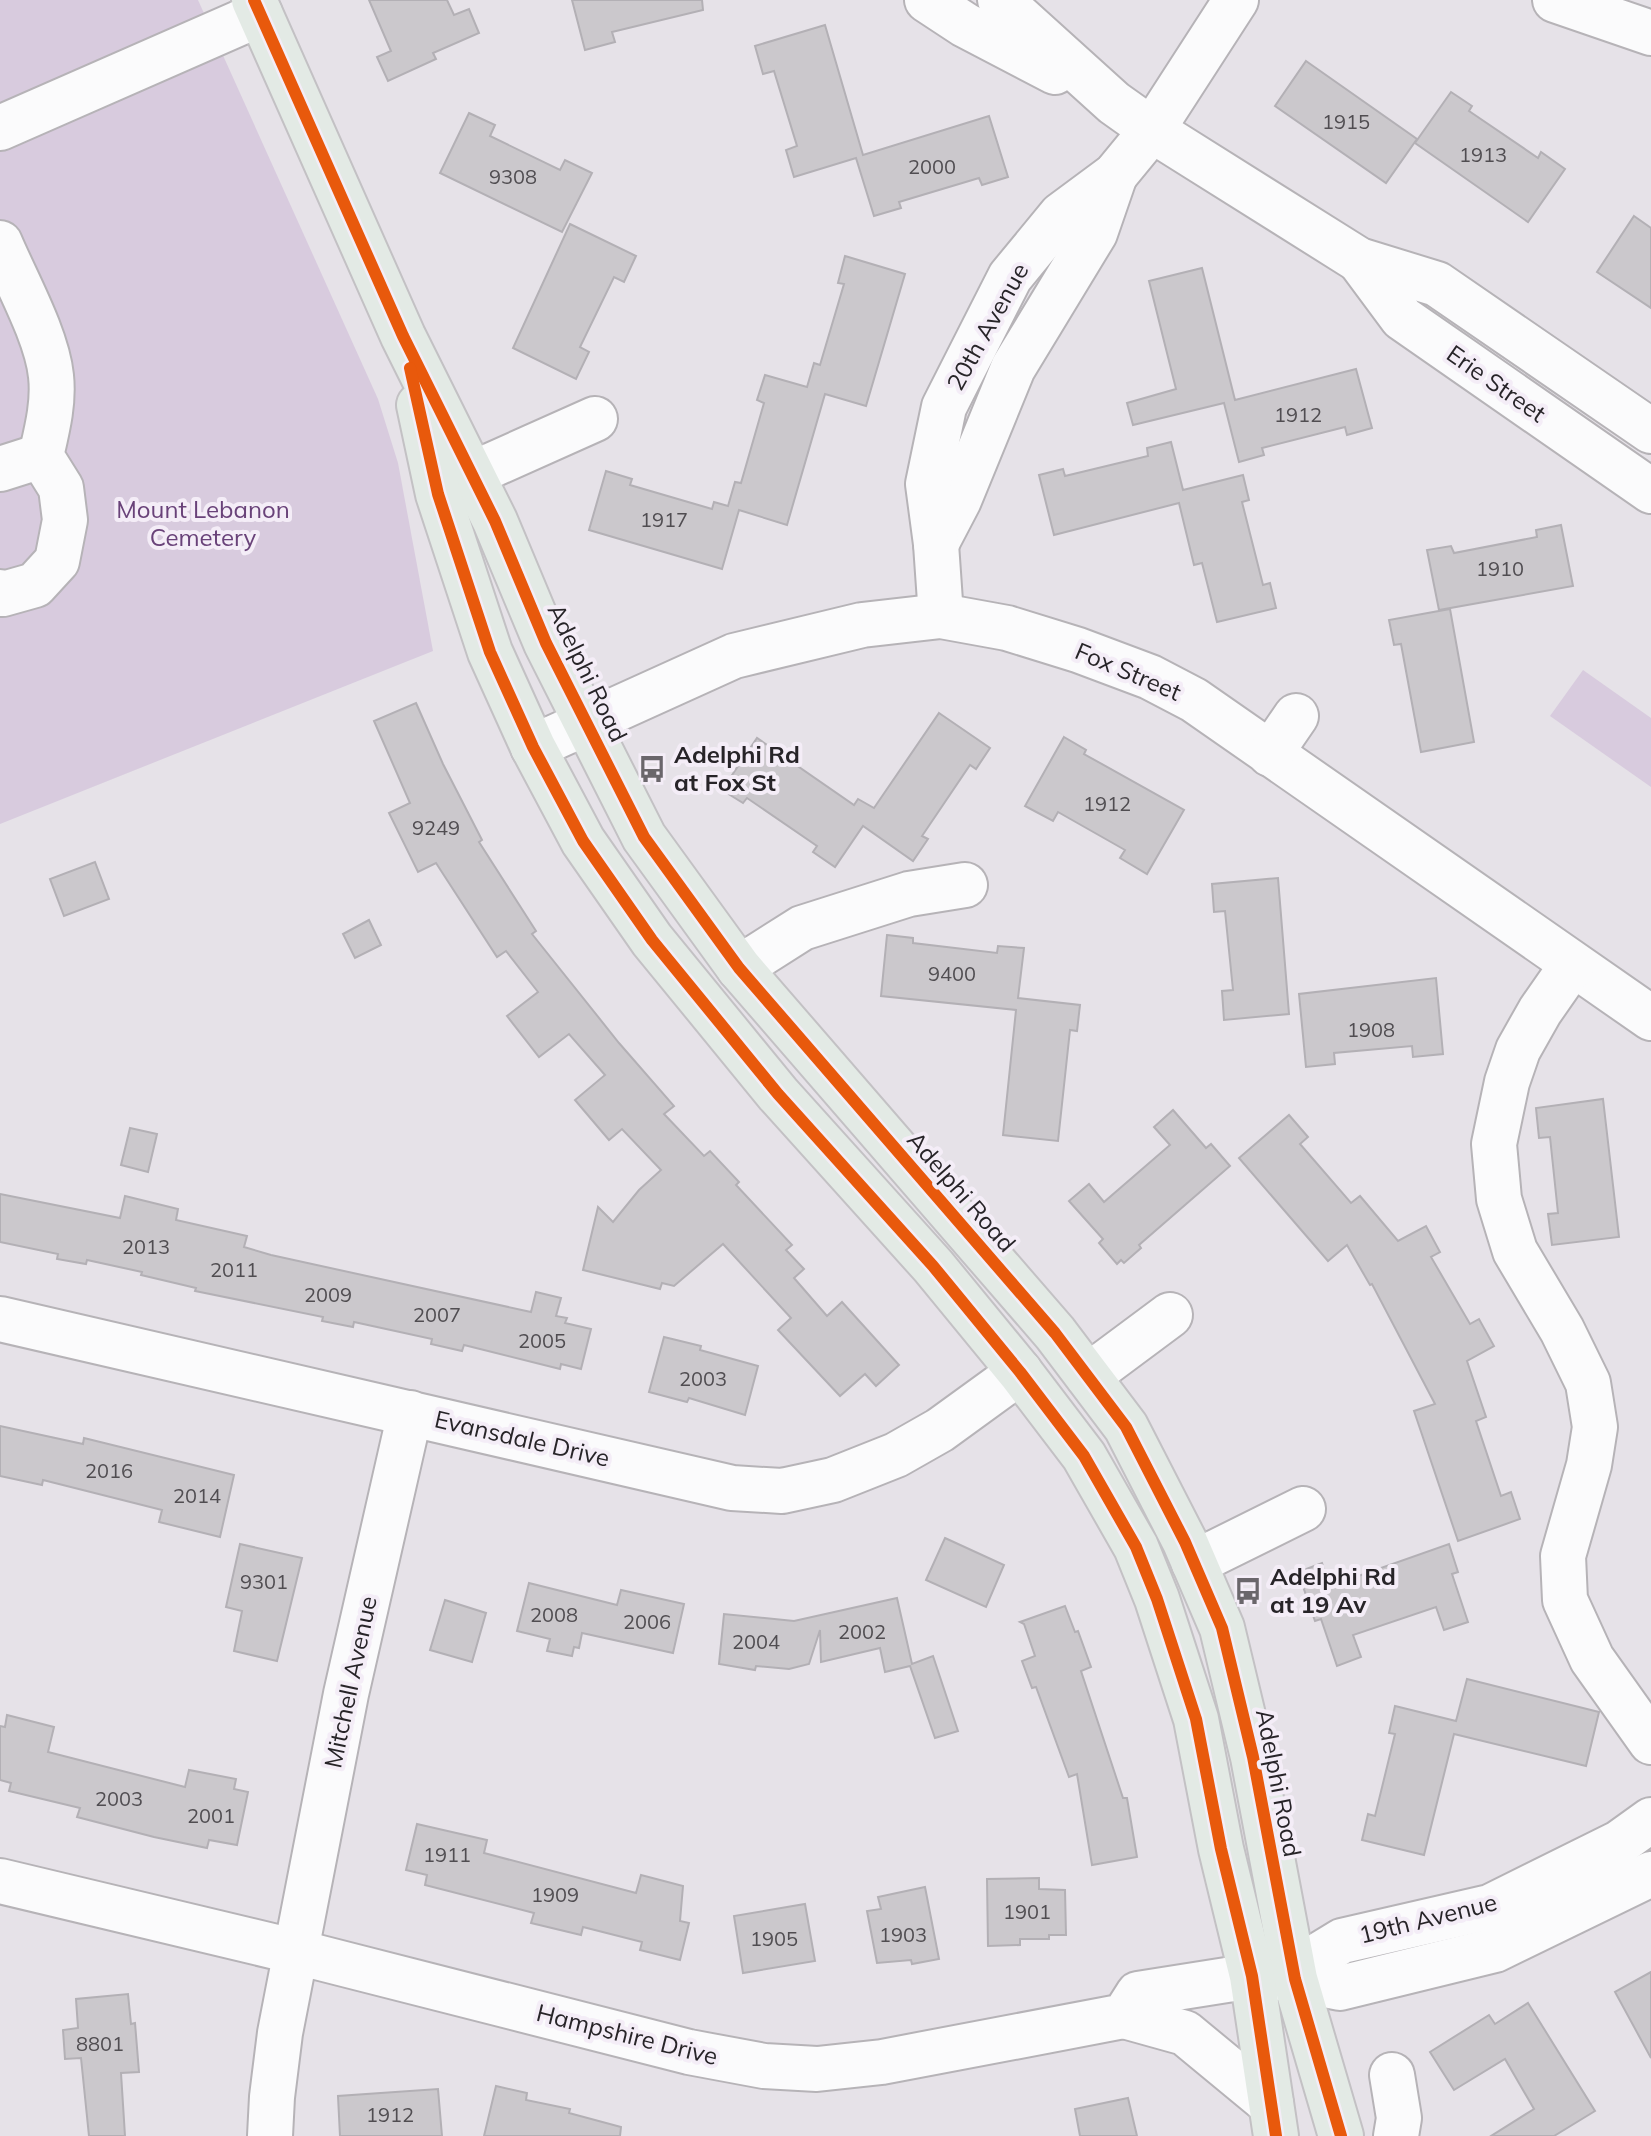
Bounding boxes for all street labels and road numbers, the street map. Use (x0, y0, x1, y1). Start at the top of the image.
street label: 20th Avenue (940, 258, 1034, 396)
street label: Erie Street (1441, 338, 1552, 428)
street label: Adelphi Road (542, 599, 634, 747)
street label: Fox Street (1071, 635, 1186, 707)
street label: Adelphi Road (901, 1125, 1022, 1258)
street label: Evansdale Drive (432, 1403, 613, 1473)
street label: Mitchell Avenue (317, 1593, 383, 1770)
street label: Adelphi Road (1250, 1706, 1308, 1859)
street label: 19th Avenue (1356, 1886, 1500, 1950)
street label: Hampshire Drive (533, 1997, 721, 2071)

